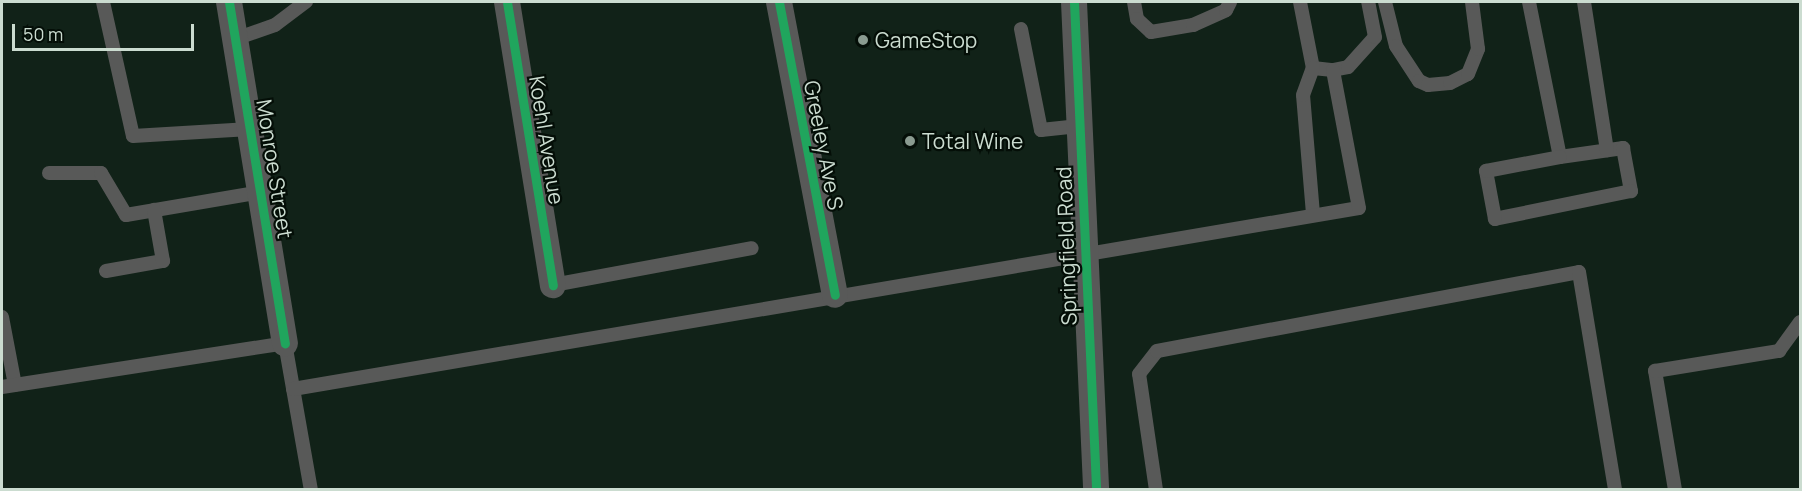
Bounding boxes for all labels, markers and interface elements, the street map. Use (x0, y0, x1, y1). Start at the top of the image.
scale bar (15, 12, 196, 50)
text: 50 m (23, 22, 63, 46)
place label: GameStop (875, 27, 977, 53)
marker: GameStop (856, 33, 870, 47)
street label: Koehl Avenue (524, 74, 570, 206)
street label: Greeley Ave S (799, 78, 849, 212)
street label: Monroe Street (252, 98, 298, 240)
place label: Total Wine (922, 128, 1023, 154)
marker: Total Wine (903, 134, 917, 148)
street label: Springfield Road (1051, 166, 1081, 326)

